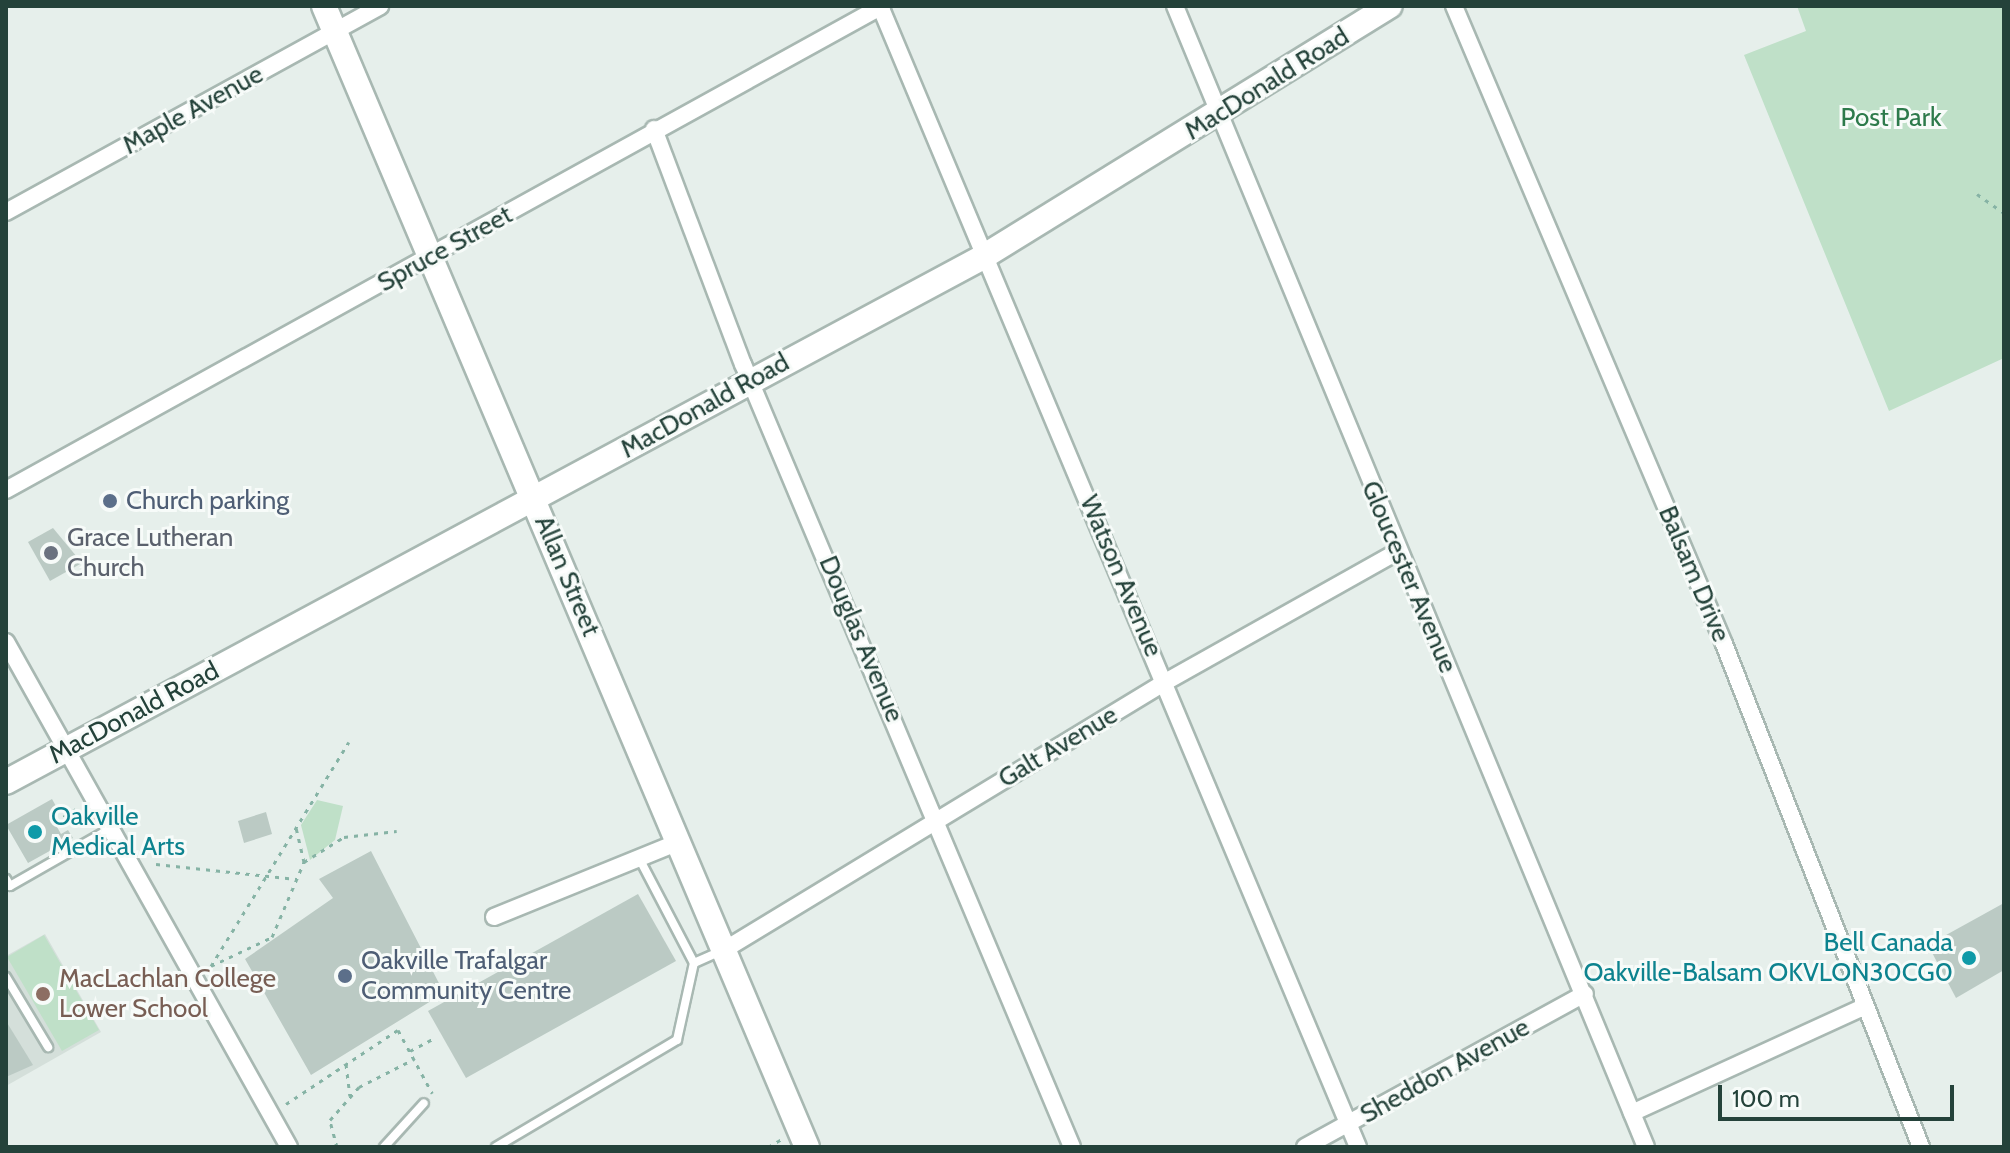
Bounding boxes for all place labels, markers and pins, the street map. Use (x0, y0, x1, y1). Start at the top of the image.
place label: Church parking (126, 485, 289, 517)
marker: Church parking (101, 492, 119, 510)
place label: Grace Lutheran Church (67, 522, 233, 584)
marker: Grace Lutheran Church (42, 544, 60, 562)
place label: Oakville Medical Arts (51, 801, 185, 862)
marker: Oakville Medical Arts (26, 823, 44, 841)
place label: Bell Canada Oakville-Balsam OKVLON30CG0 (1583, 927, 1953, 988)
place label: Oakville Trafalgar Community Centre (361, 945, 571, 1006)
marker: Bell Canada Oakville-Balsam OKVLON30CG0 (1960, 949, 1978, 967)
place label: MacLachlan College Lower School (59, 963, 276, 1024)
marker: Oakville Trafalgar Community Centre (336, 967, 354, 985)
marker: MacLachlan College Lower School (34, 985, 52, 1003)

